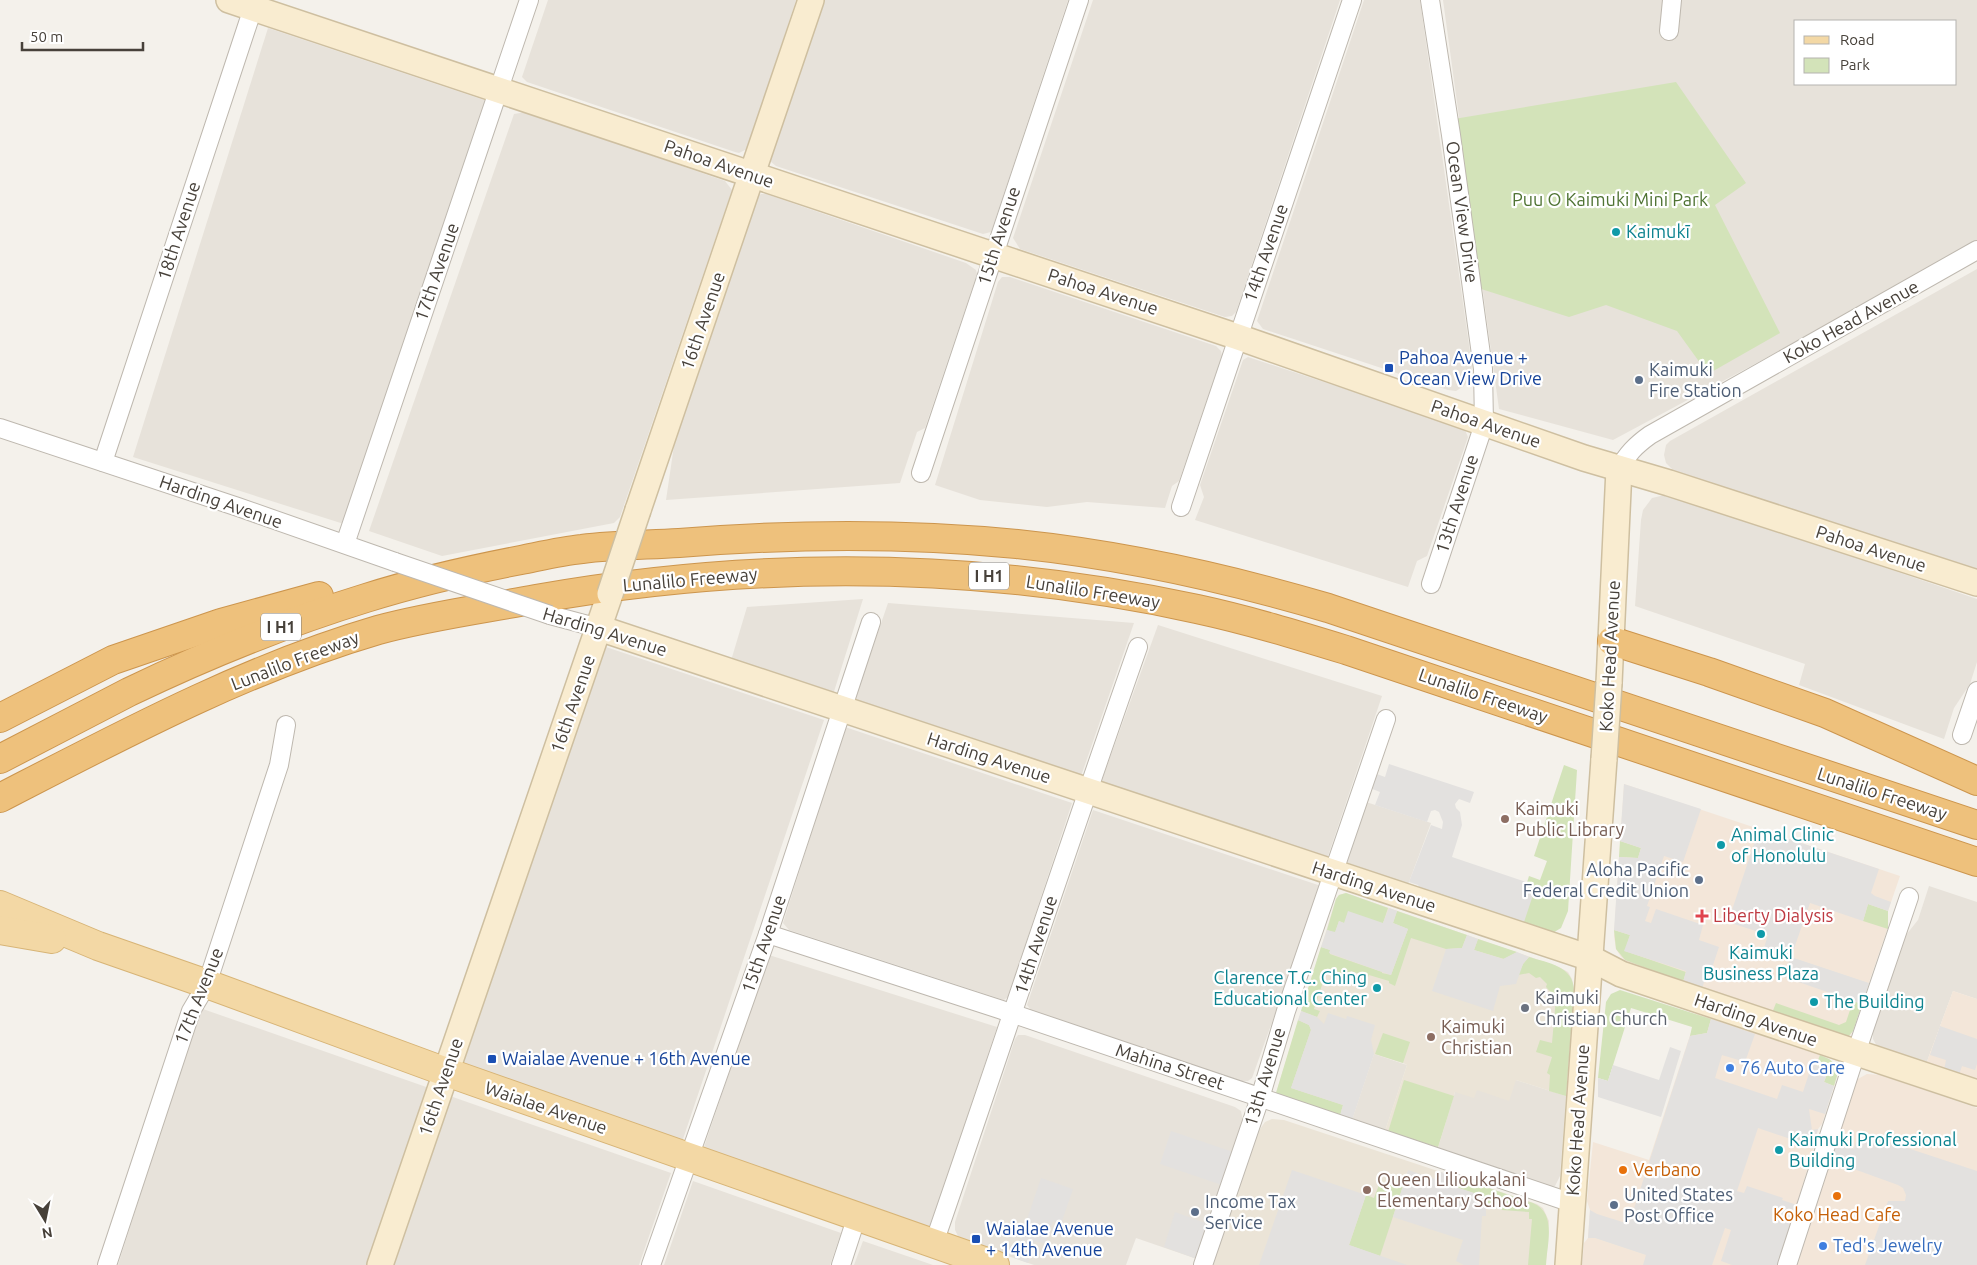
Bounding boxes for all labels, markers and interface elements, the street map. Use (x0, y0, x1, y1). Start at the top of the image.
scale bar (22, 20, 144, 52)
legend (1794, 20, 1957, 85)
text: 50 m (30, 28, 63, 45)
text: Road (1840, 31, 1875, 48)
text: Park (1840, 56, 1870, 73)
street label: Pahoa Avenue (662, 135, 777, 191)
street label: Ocean View Drive (1443, 140, 1483, 284)
street label: 18th Avenue (153, 179, 203, 282)
street label: 15th Avenue (973, 184, 1023, 287)
park label: Puu O Kaimuki Mini Park (1512, 189, 1708, 209)
street label: 14th Avenue (1239, 201, 1291, 304)
street label: 17th Avenue (410, 220, 462, 323)
place label: Kaimukī (1626, 221, 1690, 241)
marker: Kaimukī (1610, 226, 1622, 238)
street label: Pahoa Avenue (1046, 264, 1161, 318)
street label: 16th Avenue (676, 269, 728, 372)
street label: Koko Head Avenue (1779, 276, 1922, 367)
place label: Pahoa Avenue + Ocean View Drive (1399, 347, 1542, 388)
place label: Kaimuki Fire Station (1649, 359, 1742, 400)
marker: Pahoa Avenue + Ocean View Drive (1383, 362, 1395, 374)
marker: Kaimuki Fire Station (1633, 374, 1645, 386)
street label: Pahoa Avenue (1429, 395, 1544, 451)
street label: 13th Avenue (1431, 452, 1481, 555)
street label: Harding Avenue (157, 471, 286, 531)
street label: Pahoa Avenue (1814, 521, 1929, 575)
road number: I H1 (969, 562, 1009, 590)
street label: Lunalilo Freeway (622, 563, 758, 595)
street label: Lunalilo Freeway (1025, 571, 1162, 612)
street label: Koko Head Avenue (1595, 580, 1623, 732)
street label: Harding Avenue (541, 603, 670, 659)
road number: I H1 (261, 614, 301, 640)
street label: Lunalilo Freeway (228, 626, 362, 694)
street label: 16th Avenue (546, 652, 598, 755)
street label: Lunalilo Freeway (1416, 664, 1551, 727)
street label: Harding Avenue (925, 728, 1054, 786)
street label: Lunalilo Freeway (1815, 763, 1950, 824)
place label: Kaimuki Public Library (1515, 798, 1624, 839)
marker: Kaimuki Public Library (1499, 813, 1511, 825)
place label: Animal Clinic of Honolulu (1731, 824, 1834, 865)
marker: Animal Clinic of Honolulu (1715, 839, 1727, 851)
street label: Harding Avenue (1310, 857, 1439, 915)
place label: Aloha Pacific Federal Credit Union (1523, 859, 1689, 900)
marker: Aloha Pacific Federal Credit Union (1693, 874, 1705, 886)
street label: 15th Avenue (737, 892, 789, 995)
street label: 14th Avenue (1010, 893, 1060, 996)
place label: Liberty Dialysis (1713, 905, 1834, 925)
marker: Liberty Dialysis (1695, 909, 1709, 923)
marker: Kaimuki Business Plaza (1755, 928, 1767, 940)
place label: Kaimuki Business Plaza (1703, 942, 1819, 983)
street label: 17th Avenue (170, 944, 227, 1047)
place label: Clarence T.C. Ching Educational Center (1213, 967, 1367, 1008)
marker: Clarence T.C. Ching Educational Center (1371, 982, 1383, 994)
place label: Kaimuki Christian Church (1535, 987, 1667, 1028)
street label: Harding Avenue (1692, 989, 1821, 1049)
place label: The Building (1824, 991, 1925, 1011)
marker: The Building (1808, 996, 1820, 1008)
marker: Kaimuki Christian Church (1519, 1002, 1531, 1014)
place label: Kaimuki Christian (1441, 1016, 1512, 1057)
street label: 13th Avenue (1240, 1025, 1289, 1129)
marker: Kaimuki Christian (1425, 1031, 1437, 1043)
street label: 16th Avenue (414, 1035, 466, 1138)
street label: Mahina Street (1113, 1039, 1227, 1093)
street label: Koko Head Avenue (1562, 1044, 1592, 1196)
place label: Waialae Avenue + 16th Avenue (502, 1048, 751, 1068)
marker: Waialae Avenue + 16th Avenue (486, 1053, 498, 1065)
place label: 76 Auto Care (1740, 1057, 1845, 1077)
marker: 76 Auto Care (1724, 1062, 1736, 1074)
street label: Waialae Avenue (483, 1077, 610, 1137)
place label: Kaimuki Professional Building (1789, 1129, 1957, 1170)
marker: Kaimuki Professional Building (1773, 1144, 1785, 1156)
place label: Verbano (1633, 1159, 1701, 1179)
marker: Verbano (1617, 1164, 1629, 1176)
place label: Queen Lilioukalani Elementary School (1377, 1169, 1528, 1210)
marker: Queen Lilioukalani Elementary School (1361, 1184, 1373, 1196)
place label: United States Post Office (1624, 1184, 1733, 1225)
marker: Koko Head Cafe (1831, 1190, 1843, 1202)
place label: Income Tax Service (1205, 1191, 1296, 1232)
north arrow (20, 1195, 70, 1245)
marker: United States Post Office (1608, 1199, 1620, 1211)
place label: Koko Head Cafe (1773, 1204, 1901, 1224)
marker: Income Tax Service (1189, 1206, 1201, 1218)
place label: Waialae Avenue + 14th Avenue (986, 1218, 1114, 1259)
text: N (41, 1224, 54, 1242)
marker: Waialae Avenue + 14th Avenue (970, 1233, 982, 1245)
place label: Ted's Jewelry (1833, 1235, 1942, 1255)
marker: Ted's Jewelry (1817, 1240, 1829, 1252)

